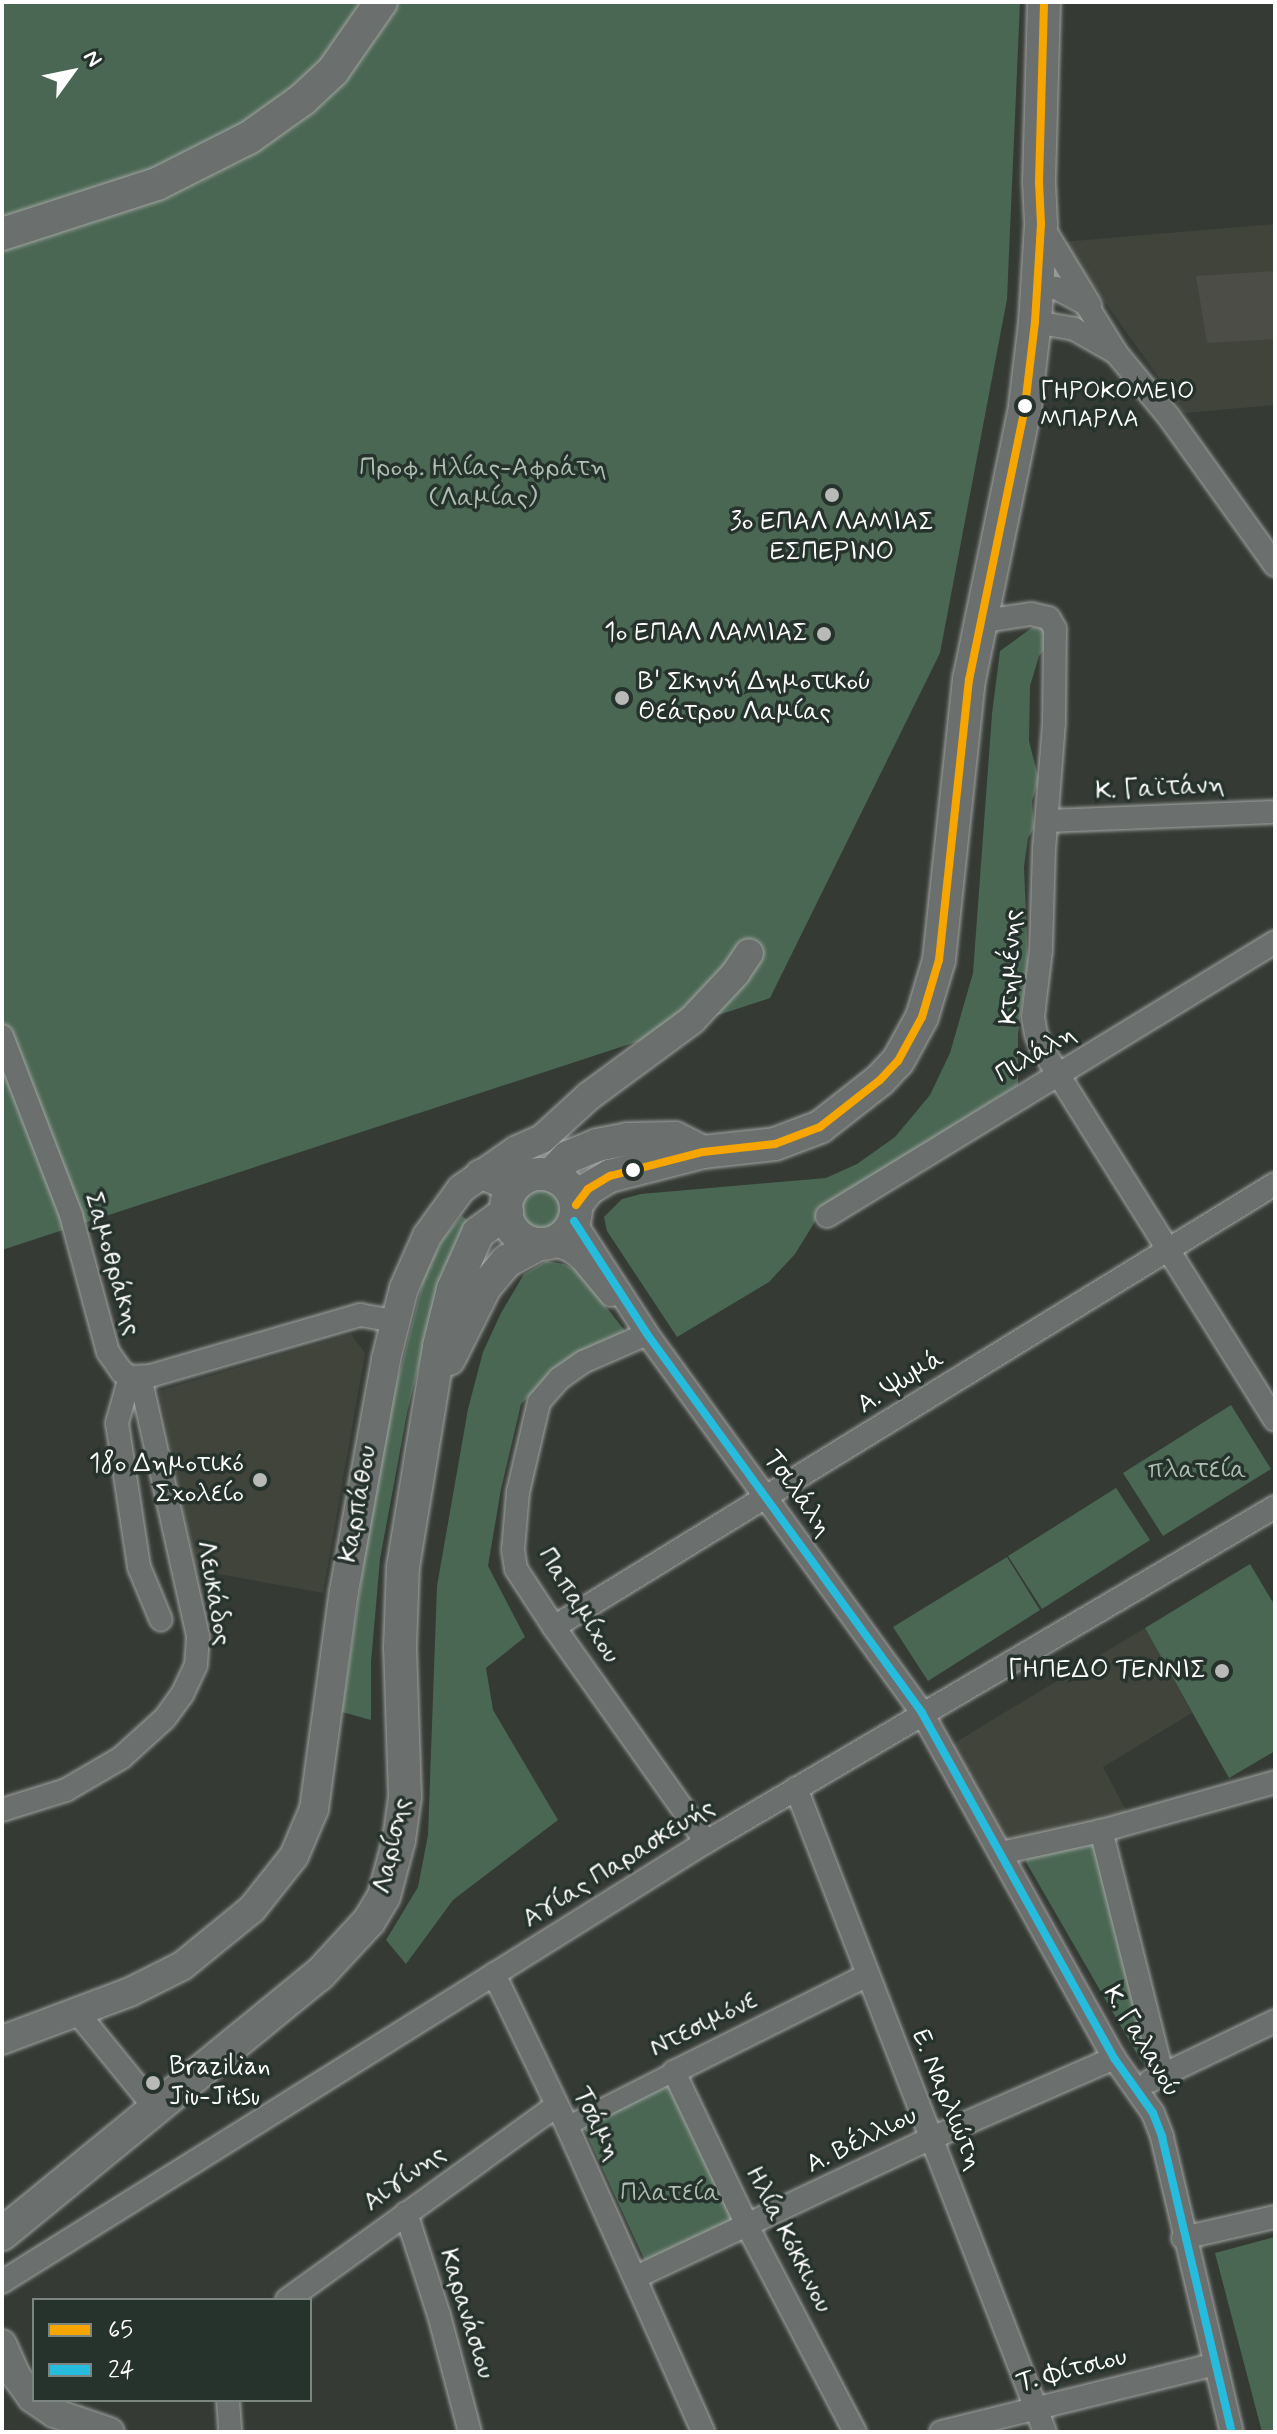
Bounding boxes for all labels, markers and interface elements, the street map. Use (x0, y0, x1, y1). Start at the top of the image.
north arrow (32, 32, 112, 112)
text: N (76, 45, 108, 73)
place label: ΓΗΡΟΚΟΜΕΙΟ ΜΠΑΡΛΑ (1040, 378, 1194, 434)
marker: ΓΗΡΟΚΟΜΕΙΟ ΜΠΑΡΛΑ (1017, 398, 1033, 414)
park label: Προφ. Ηλίας-Αφράτη (Λαμίας) (359, 453, 607, 514)
marker: 3ο ΕΠΑΛ ΛΑΜΙΑΣ ΕΣΠΕΡΙΝΟ (823, 486, 841, 504)
place label: 3ο ΕΠΑΛ ΛΑΜΙΑΣ ΕΣΠΕΡΙΝΟ (730, 507, 934, 568)
place label: 1ο ΕΠΑΛ ΛΑΜΙΑΣ (604, 618, 808, 650)
marker: 1ο ΕΠΑΛ ΛΑΜΙΑΣ (815, 625, 833, 643)
place label: Β' Σκηνή Δημοτικού Θεάτρου Λαμίας (638, 667, 871, 728)
marker: Β' Σκηνή Δημοτικού Θεάτρου Λαμίας (613, 689, 631, 707)
street label: Κ. Γαϊτάνη (1095, 770, 1225, 808)
street label: Κτημένης (994, 909, 1030, 1025)
street label: Πιλάλη (990, 1019, 1082, 1091)
unlabelled marker (625, 1162, 641, 1178)
street label: Σαμοθράκης (77, 1189, 147, 1339)
street label: Α. Ψωμά (852, 1344, 950, 1422)
street label: Καρπάθου (333, 1443, 385, 1565)
street label: Τσιλάλη (756, 1445, 838, 1543)
place label: 18ο Δημοτικό Σχολείο (89, 1449, 244, 1510)
park label: πλατεία (1147, 1455, 1247, 1487)
marker: 18ο Δημοτικό Σχολείο (251, 1471, 269, 1489)
street label: Λευκάδος (188, 1538, 238, 1648)
street label: Παπαμίχου (530, 1542, 626, 1670)
place label: ΓΗΠΕΔΟ ΤΕΝΝΙΣ (1008, 1655, 1206, 1687)
marker: ΓΗΠΕΔΟ ΤΕΝΝΙΣ (1213, 1662, 1231, 1680)
street label: Αγίας Παρασκευής (517, 1792, 721, 1936)
street label: Λαρίσης (368, 1795, 418, 1897)
street label: Κ. Γαλανού (1095, 1980, 1187, 2104)
street label: Ντεσιμόνε (645, 1985, 763, 2065)
street label: Ε. Ναρλιώτη (904, 2025, 988, 2175)
place label: Brazilian Jiu-Jitsu (169, 2052, 271, 2114)
marker: Brazilian Jiu-Jitsu (144, 2074, 162, 2092)
street label: Τσάμη (565, 2082, 627, 2166)
street label: Α. Βέλλιου (801, 2101, 923, 2181)
street label: Αιγίνης (358, 2139, 452, 2219)
street label: Ηλία Κόκκινου (738, 2162, 838, 2318)
park label: Πλατεία (620, 2178, 720, 2210)
street label: Καρανάσιου (431, 2245, 501, 2383)
legend (32, 2298, 312, 2402)
text: 65 (108, 2315, 133, 2346)
street label: Τ. Φίτσιου (1013, 2342, 1131, 2400)
text: 24 (108, 2355, 134, 2386)

